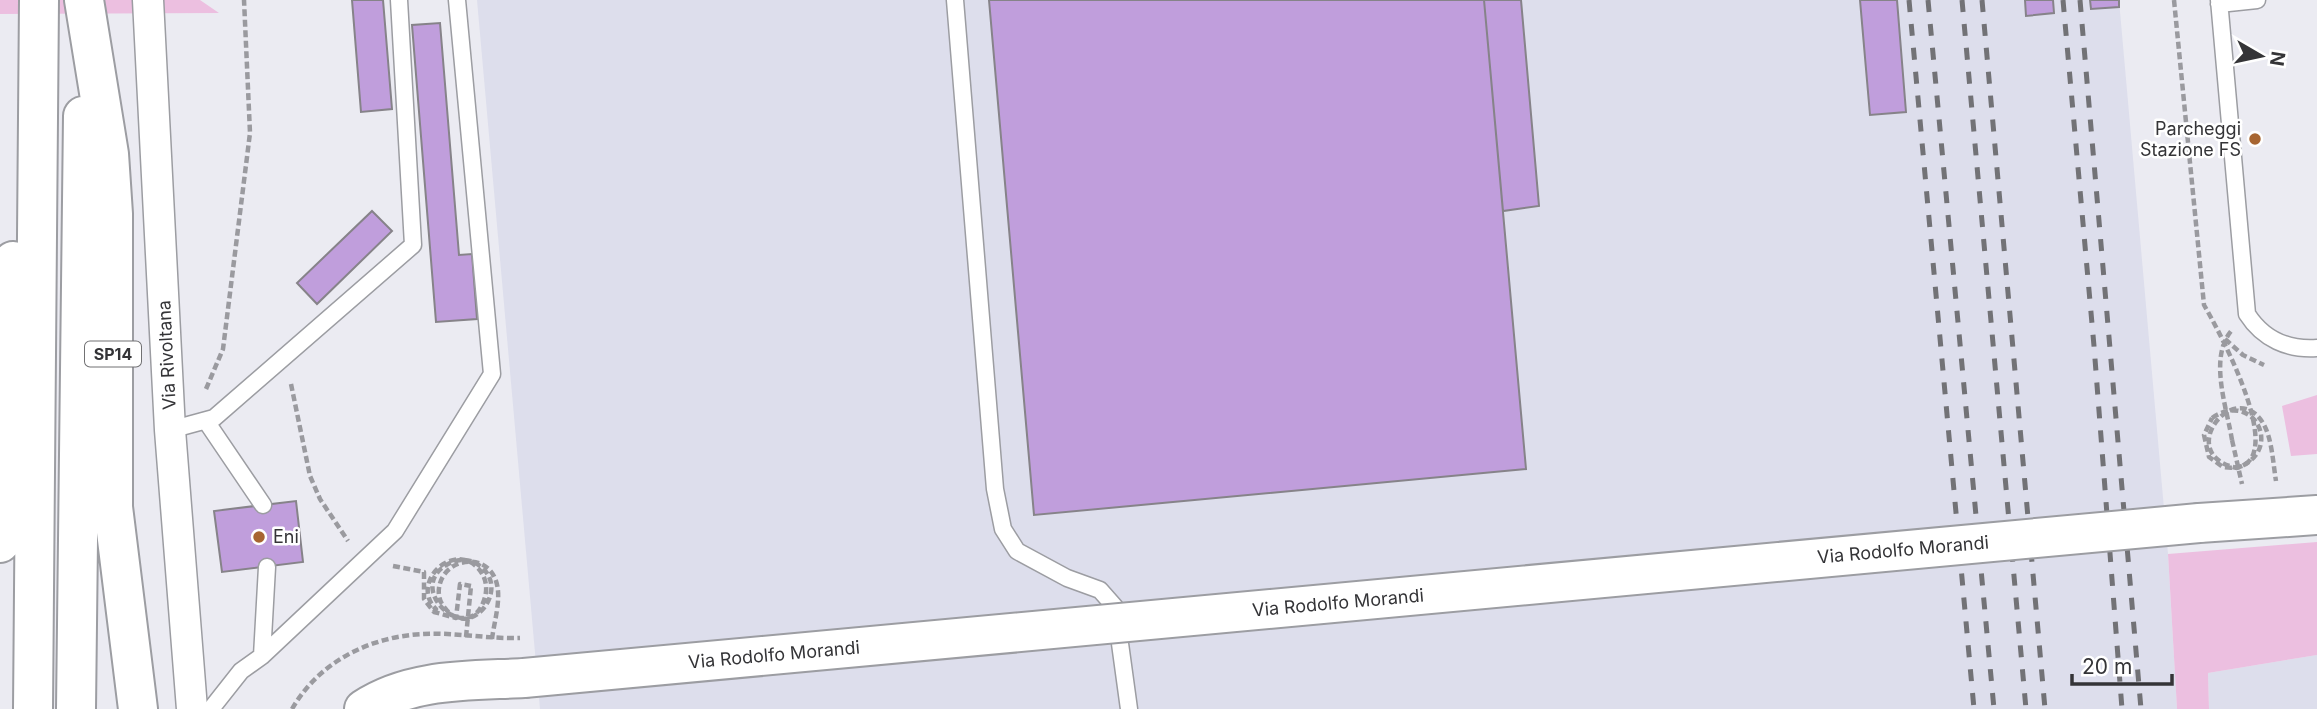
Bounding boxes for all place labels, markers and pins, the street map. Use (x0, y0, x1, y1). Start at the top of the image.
place label: Parcheggi Stazione FS (2140, 118, 2241, 160)
marker: Parcheggi Stazione FS (2247, 131, 2263, 147)
place label: Eni (273, 526, 299, 547)
marker: Eni (251, 529, 267, 545)

